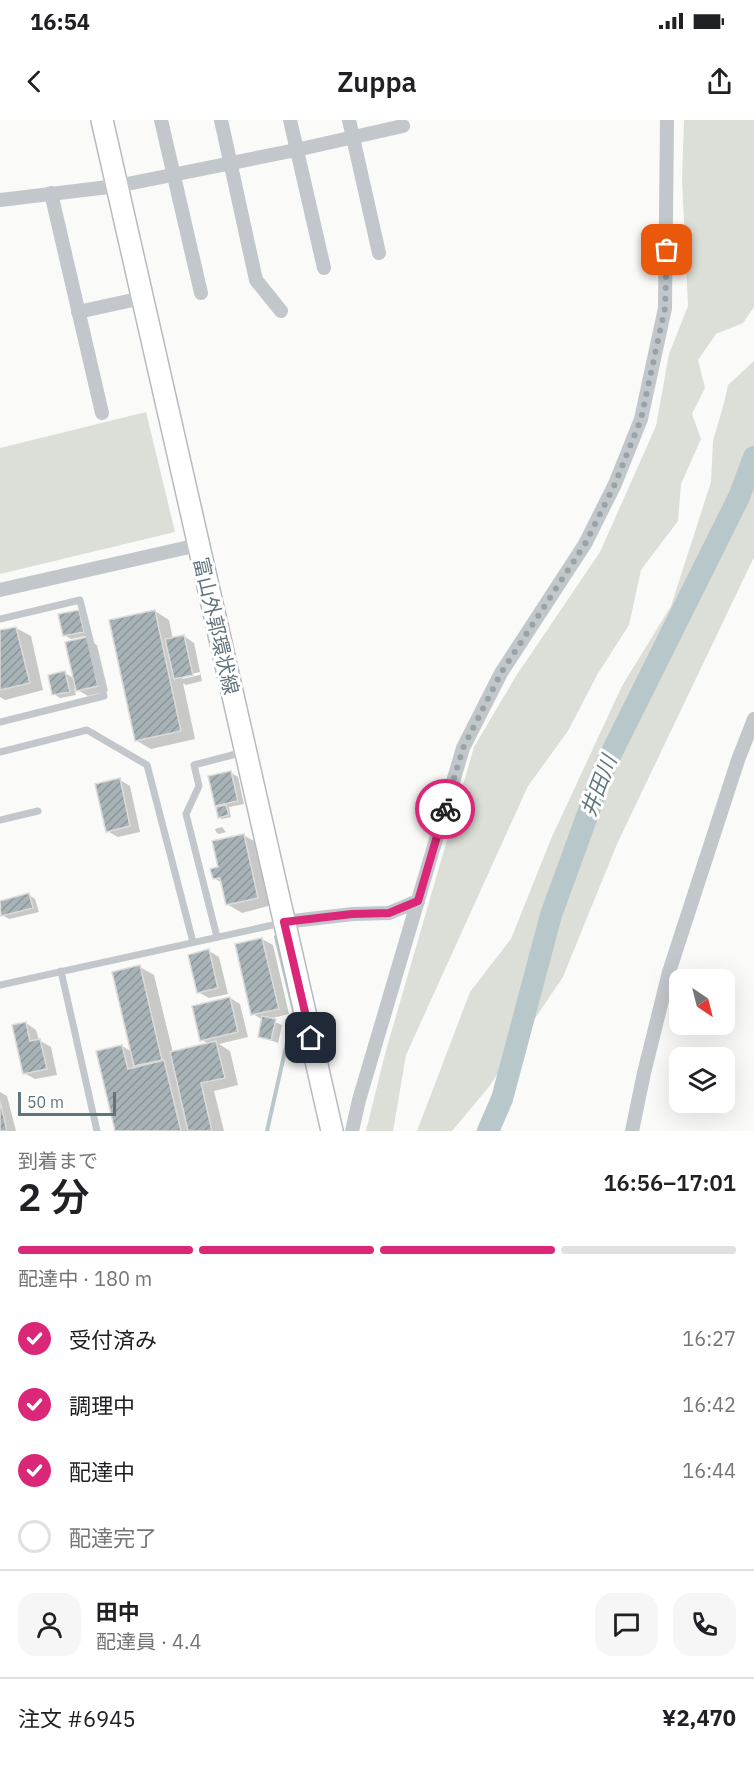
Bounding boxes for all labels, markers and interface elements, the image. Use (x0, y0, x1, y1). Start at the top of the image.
text: 16:54 (30, 7, 90, 36)
text: Zuppa (337, 64, 417, 99)
icon: back (18, 65, 51, 98)
icon: share (703, 65, 736, 98)
pin (641, 224, 692, 275)
icon: bag (650, 233, 683, 266)
street label: 富山外郭環状線 (188, 555, 245, 697)
water label: 井田川 (574, 749, 623, 820)
courier (415, 779, 475, 839)
icon: bike (429, 793, 462, 826)
north arrow (669, 969, 735, 1035)
map controls (669, 969, 735, 1113)
pin (285, 1012, 336, 1063)
icon: home (294, 1021, 327, 1054)
button: layers (669, 1047, 735, 1113)
scale bar (18, 1089, 116, 1116)
text: 50 m (27, 1092, 64, 1112)
text: 到着まで (18, 1147, 98, 1174)
text: 16:56–17:01 (603, 1168, 736, 1197)
text: 2 分 (18, 1171, 90, 1222)
text: 配達中 · 180 m (18, 1265, 152, 1292)
icon: check (18, 1322, 51, 1355)
text: 受付済み (69, 1325, 157, 1354)
text: 16:27 (682, 1325, 736, 1352)
icon: check (18, 1388, 51, 1421)
text: 調理中 (69, 1391, 135, 1420)
text: 16:42 (682, 1391, 736, 1418)
icon: check (18, 1454, 51, 1487)
text: 配達中 (69, 1457, 135, 1486)
text: 16:44 (682, 1457, 736, 1484)
text: 配達完了 (69, 1523, 157, 1552)
button: person (18, 1593, 81, 1656)
button: chat (595, 1593, 658, 1656)
button: phone (673, 1593, 736, 1656)
text: 田中 (96, 1597, 140, 1626)
text: 配達員 · 4.4 (96, 1628, 201, 1655)
text: ¥2,470 (662, 1703, 736, 1732)
text: 注文 #6945 (18, 1704, 136, 1733)

